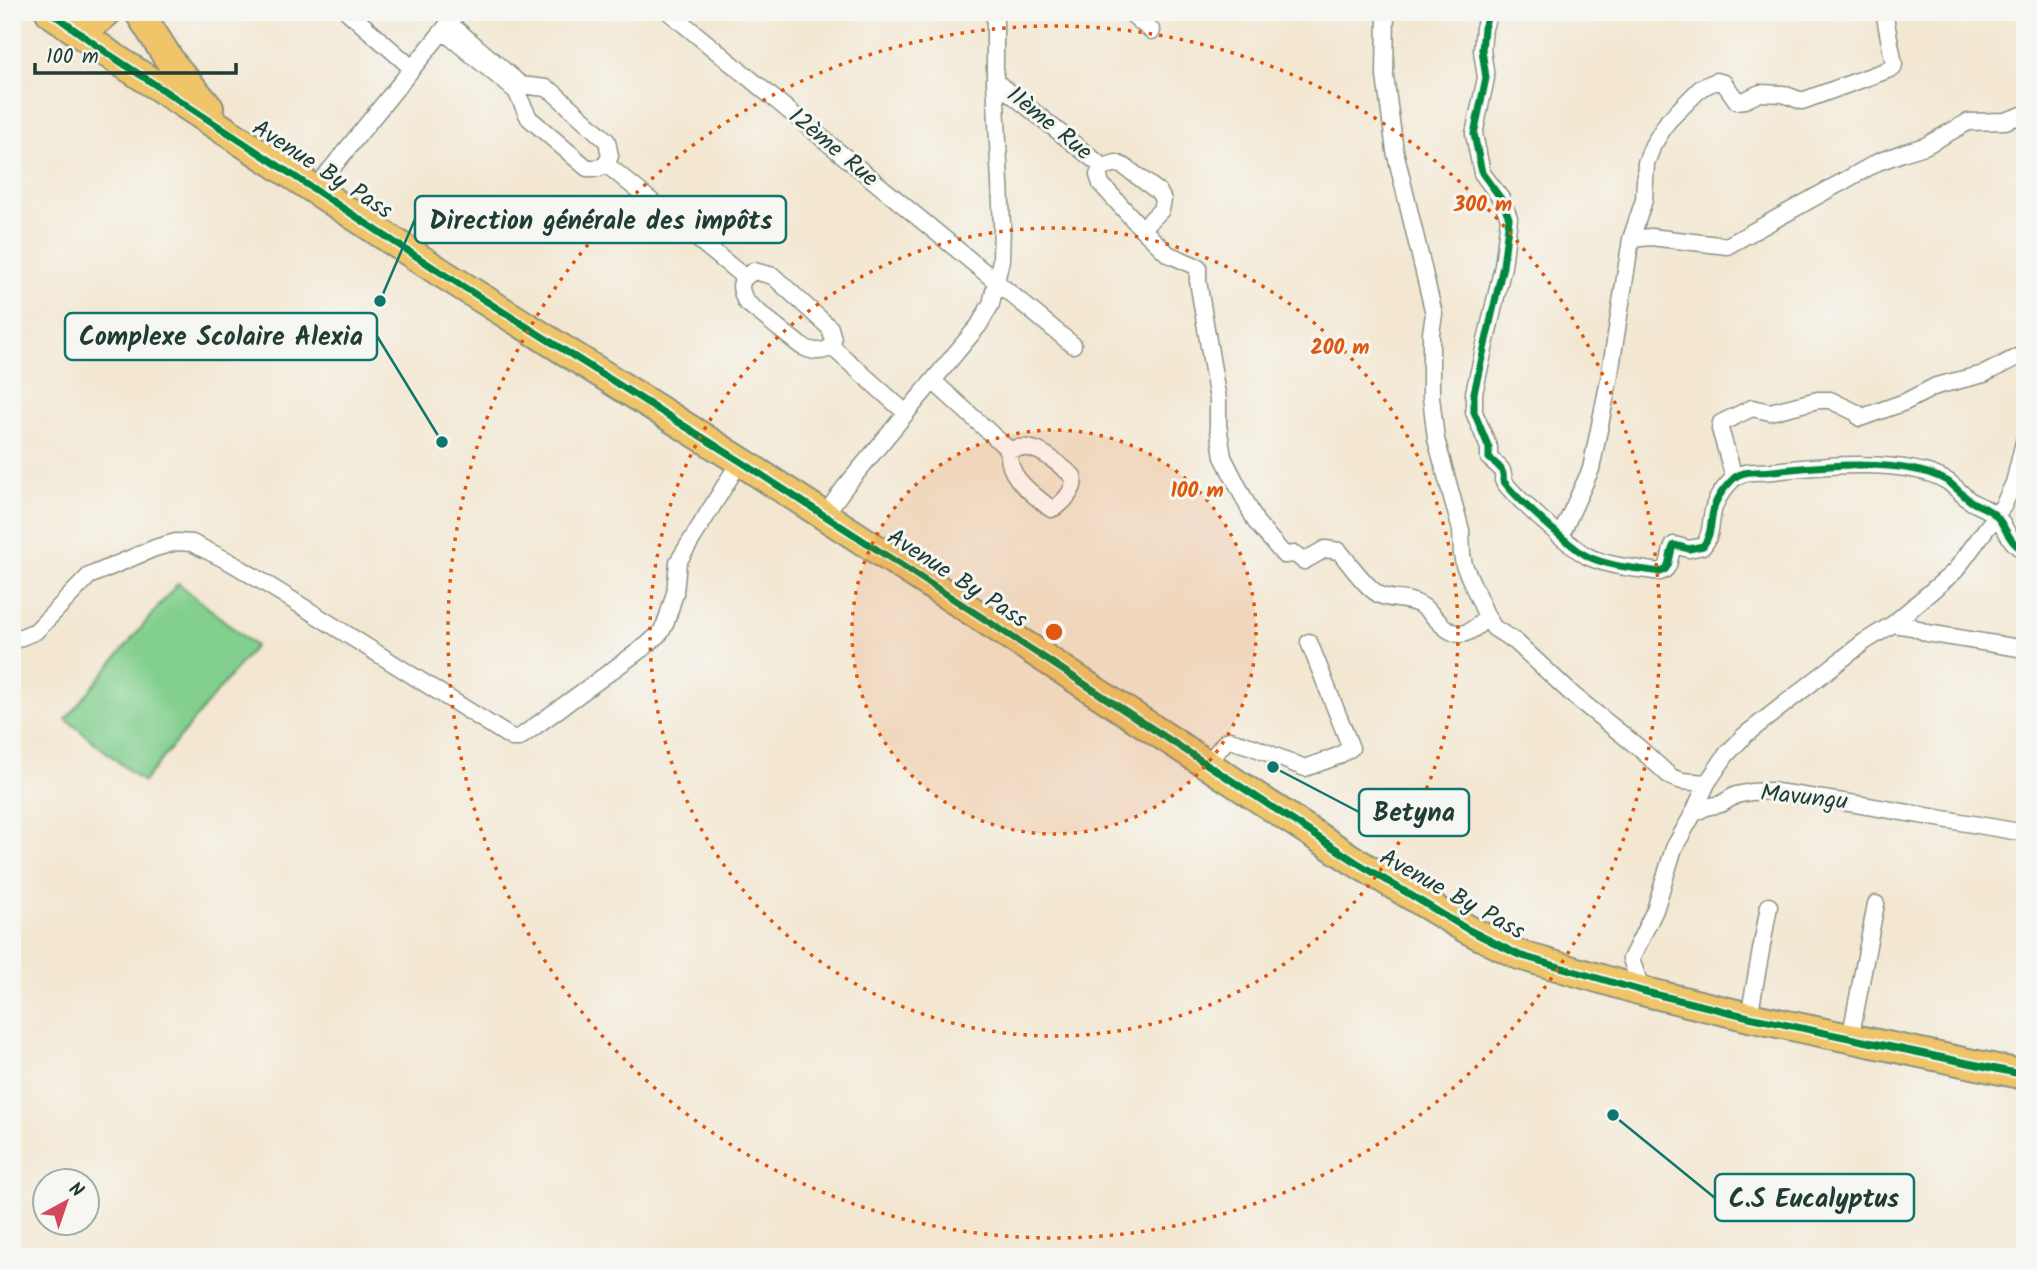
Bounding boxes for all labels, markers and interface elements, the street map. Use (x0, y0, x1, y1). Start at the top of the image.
scale bar (35, 32, 236, 76)
text: 100 m (46, 41, 99, 74)
street label: 11ème Rue (997, 77, 1101, 171)
street label: 12ème Rue (779, 98, 887, 198)
street label: Avenue By Pass (244, 110, 400, 230)
text: 300 m (1453, 189, 1512, 222)
callout: Direction générale des impôts (415, 196, 786, 243)
text: Direction générale des impôts (430, 201, 772, 243)
callout: Complexe Scolaire Alexia (65, 313, 377, 360)
text: Complexe Scolaire Alexia (79, 317, 363, 359)
text: 200 m (1310, 332, 1370, 365)
text: 100 m (1170, 475, 1224, 508)
street label: Avenue By Pass (879, 519, 1035, 639)
centre of rings (1042, 620, 1066, 644)
street label: Mavungu (1758, 774, 1850, 822)
callout: Betyna (1359, 789, 1469, 836)
text: Betyna (1373, 793, 1455, 835)
street label: Avenue By Pass (1372, 839, 1532, 951)
north arrow (32, 1168, 102, 1238)
callout: C.S Eucalyptus (1715, 1174, 1914, 1221)
text: N (61, 1175, 90, 1206)
text: C.S Eucalyptus (1729, 1179, 1899, 1221)

